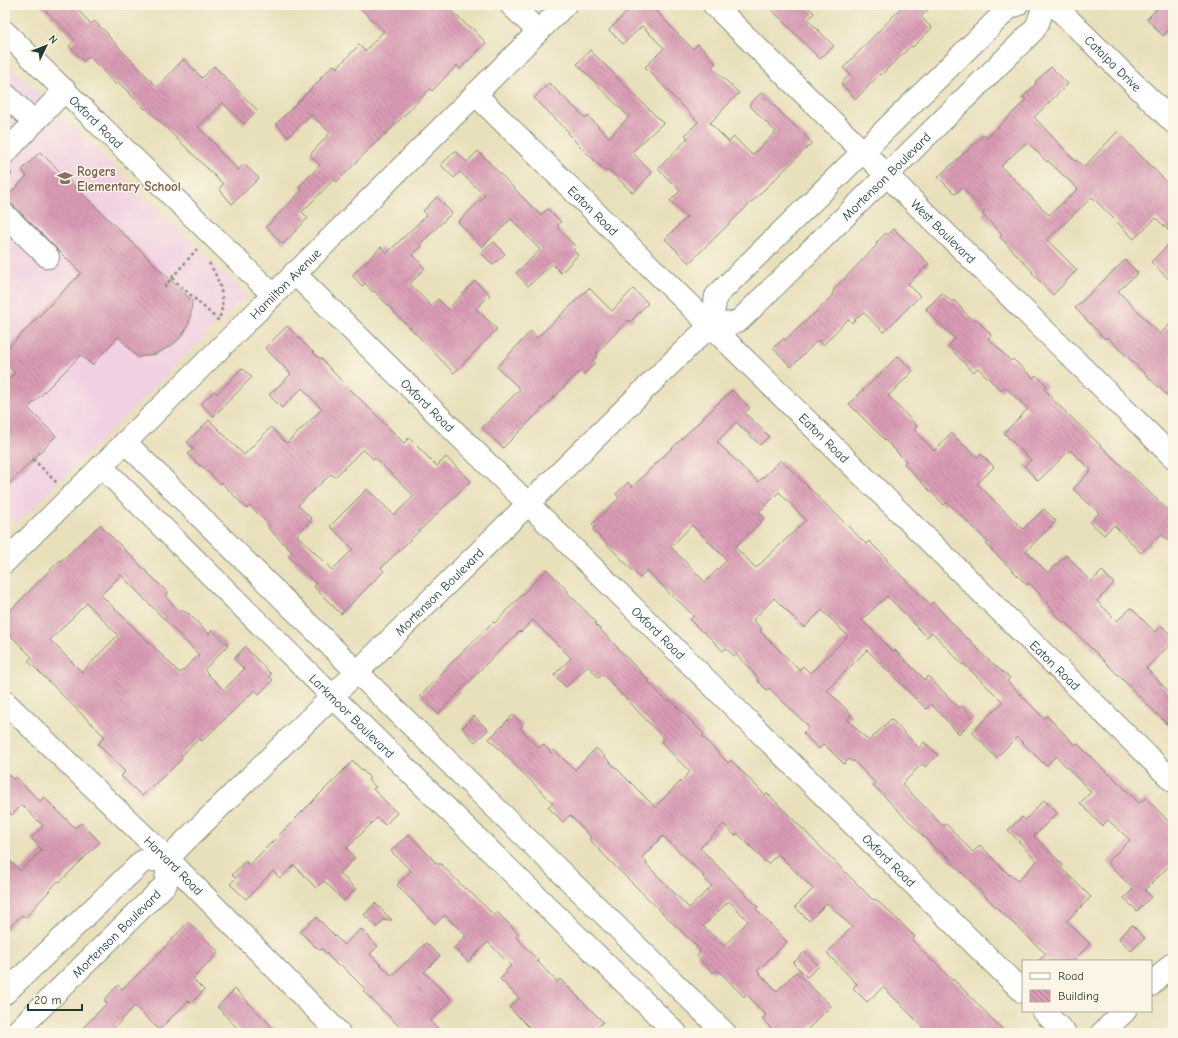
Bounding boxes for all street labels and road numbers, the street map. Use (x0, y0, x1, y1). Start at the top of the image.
street label: Catalpa Drive (1081, 32, 1145, 95)
street label: Oxford Road (66, 93, 126, 152)
street label: Mortenson Boulevard (839, 129, 934, 223)
street label: Eaton Road (565, 183, 621, 239)
street label: West Boulevard (908, 196, 979, 266)
street label: Hamilton Avenue (247, 245, 324, 322)
street label: Oxford Road (398, 376, 457, 435)
street label: Eaton Road (796, 410, 852, 466)
street label: Mortenson Boulevard (392, 545, 487, 639)
street label: Oxford Road (628, 603, 688, 662)
street label: Eaton Road (1027, 637, 1083, 693)
street label: Larkmoor Boulevard (306, 671, 397, 761)
street label: Oxford Road (859, 831, 919, 890)
street label: Harvard Road (141, 833, 206, 898)
street label: Mortenson Boulevard (69, 887, 164, 981)

